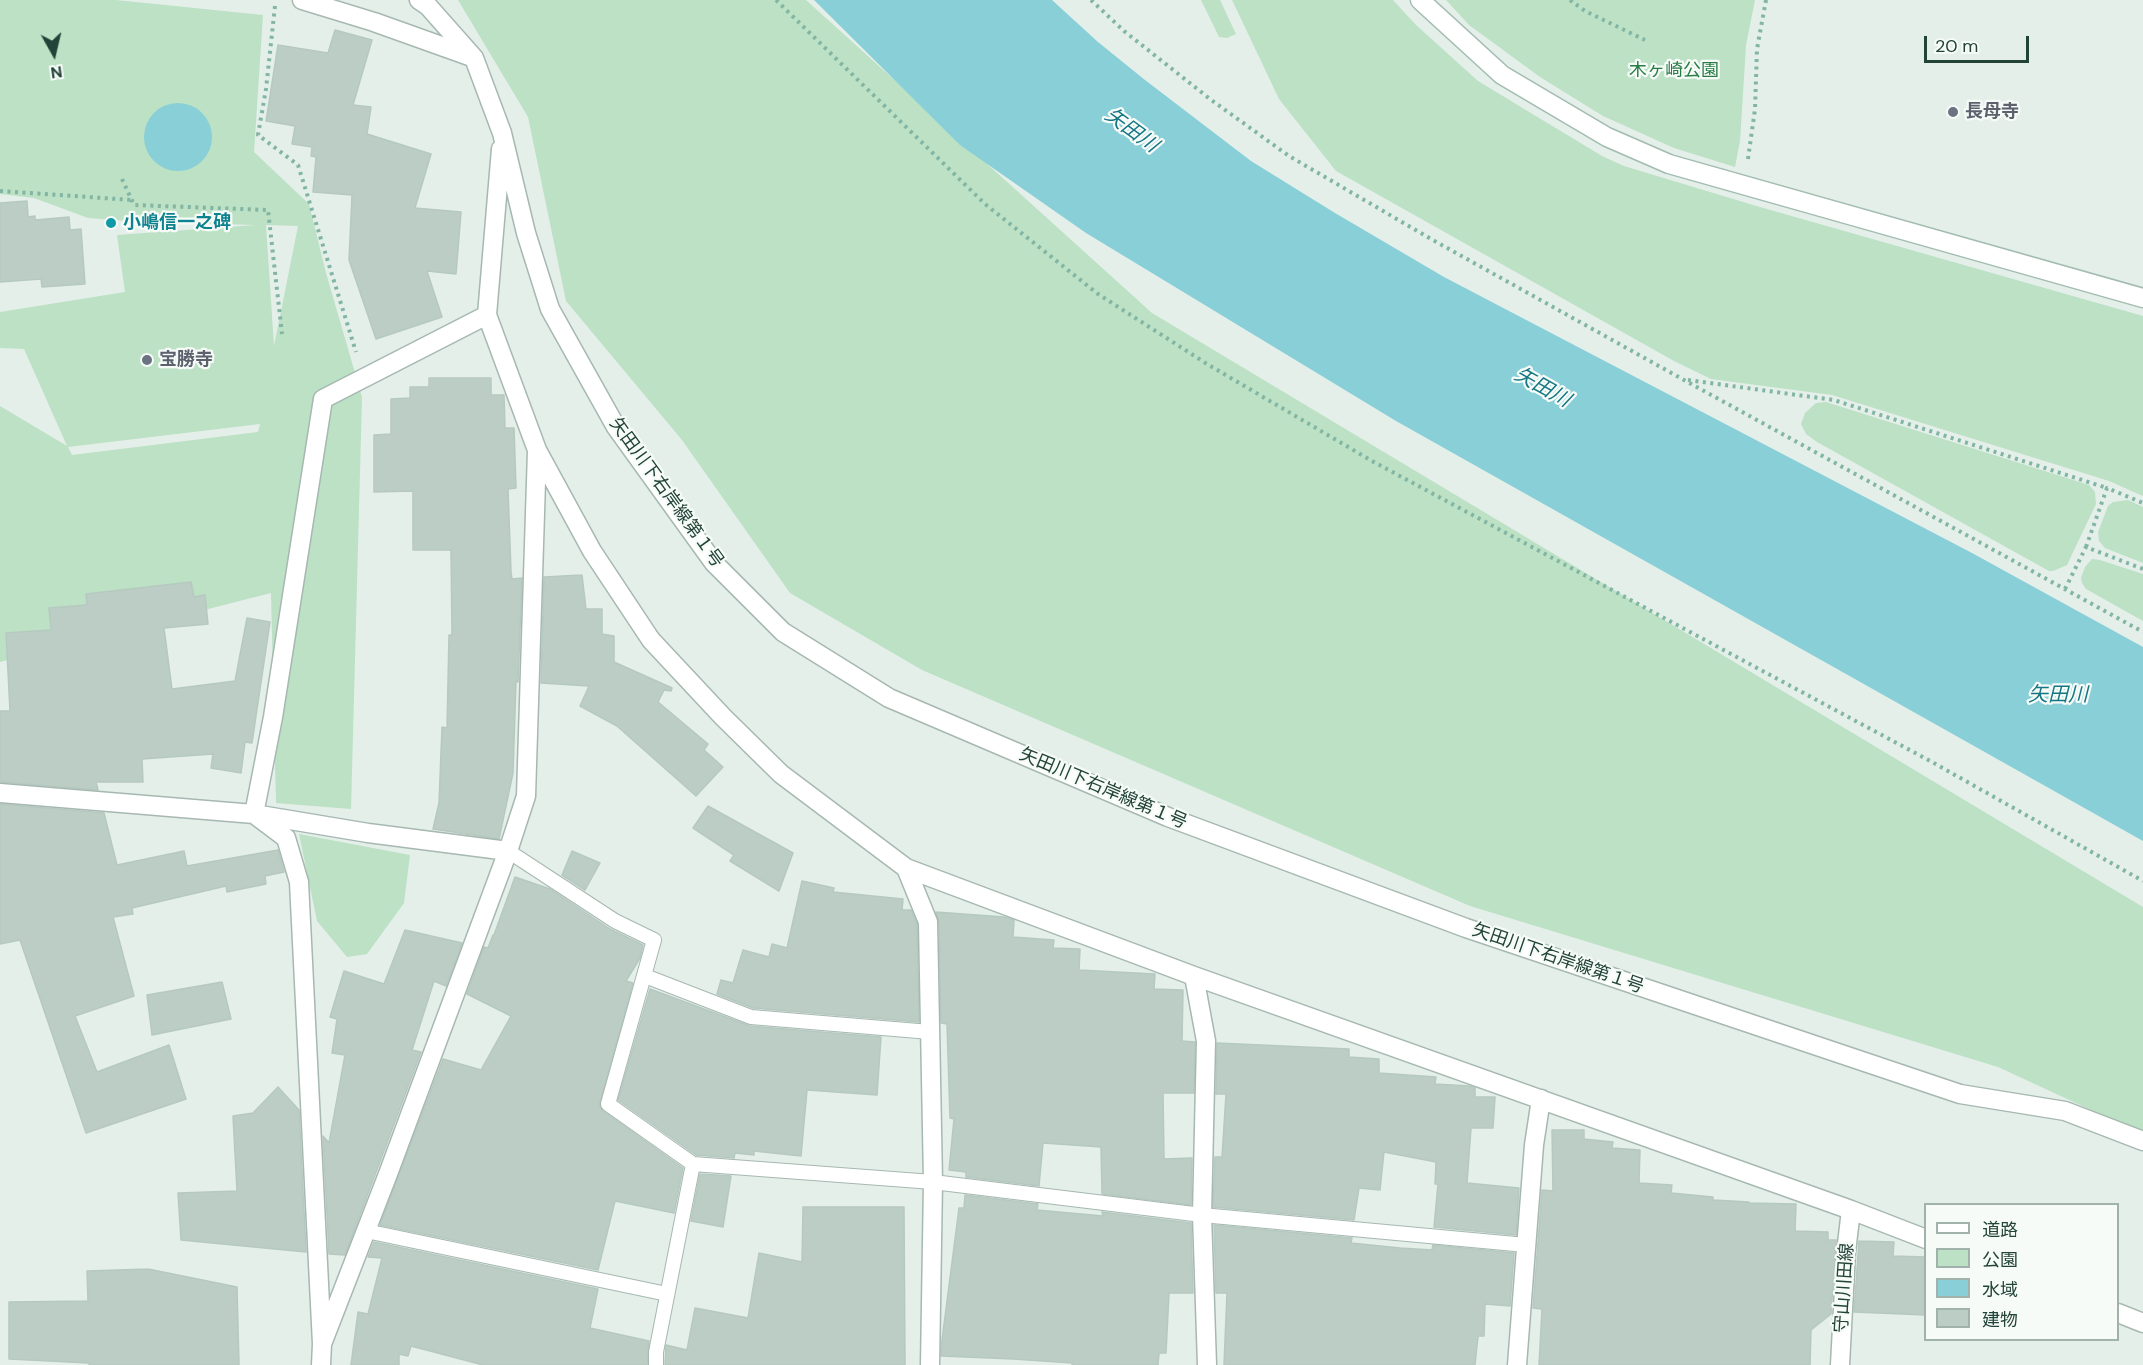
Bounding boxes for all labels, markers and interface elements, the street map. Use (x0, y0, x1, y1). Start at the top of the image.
north arrow (24, 24, 84, 84)
scale bar (1927, 24, 2032, 62)
text: 20 m (1935, 34, 1978, 58)
park label: 木ヶ崎公園 (1629, 60, 1719, 82)
text: N (49, 61, 64, 84)
place label: 長母寺 (1965, 101, 2019, 123)
water label: 矢田川 (1100, 104, 1162, 158)
marker: 長母寺 (1946, 105, 1960, 119)
place label: 小嶋信一之碑 (123, 212, 231, 234)
marker: 小嶋信一之碑 (104, 216, 118, 230)
place label: 宝勝寺 (159, 349, 213, 371)
marker: 宝勝寺 (140, 353, 154, 367)
water label: 矢田川 (1510, 363, 1574, 413)
street label: 矢田川下右岸線第１号 (604, 414, 728, 572)
water label: 矢田川 (2028, 684, 2088, 708)
street label: 矢田川下右岸線第１号 (1016, 744, 1190, 834)
street label: 矢田川下右岸線第１号 (1469, 919, 1647, 999)
legend (1924, 1203, 2119, 1341)
text: 道路 (1982, 1218, 2018, 1242)
street label: 守山川田線 (1831, 1242, 1859, 1334)
text: 公園 (1982, 1248, 2018, 1272)
text: 水域 (1982, 1278, 2018, 1302)
text: 建物 (1982, 1308, 2018, 1332)

